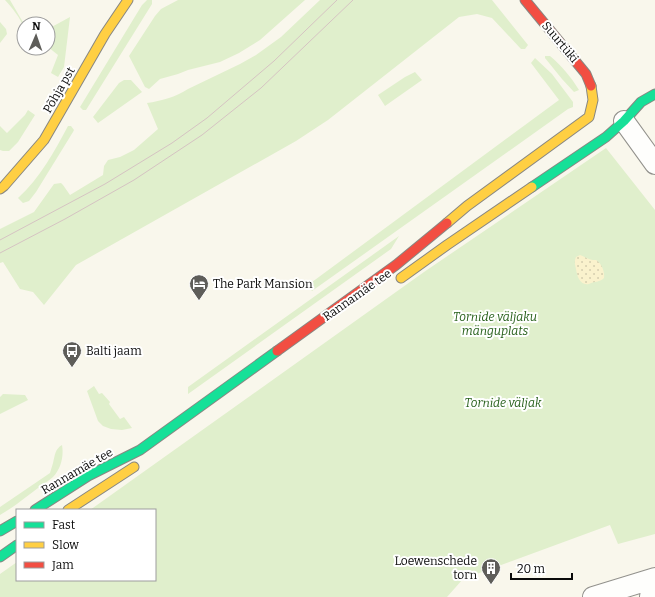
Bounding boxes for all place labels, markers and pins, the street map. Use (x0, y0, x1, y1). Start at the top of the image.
hotel icon: The Park Mansion (188, 273, 210, 301)
place label: The Park Mansion (213, 277, 313, 291)
bus stop icon: Balti jaam (61, 340, 83, 368)
place label: Balti jaam (86, 344, 142, 358)
place label: Loewenschede torn (394, 554, 477, 582)
building icon: Loewenschede torn (480, 557, 502, 585)

